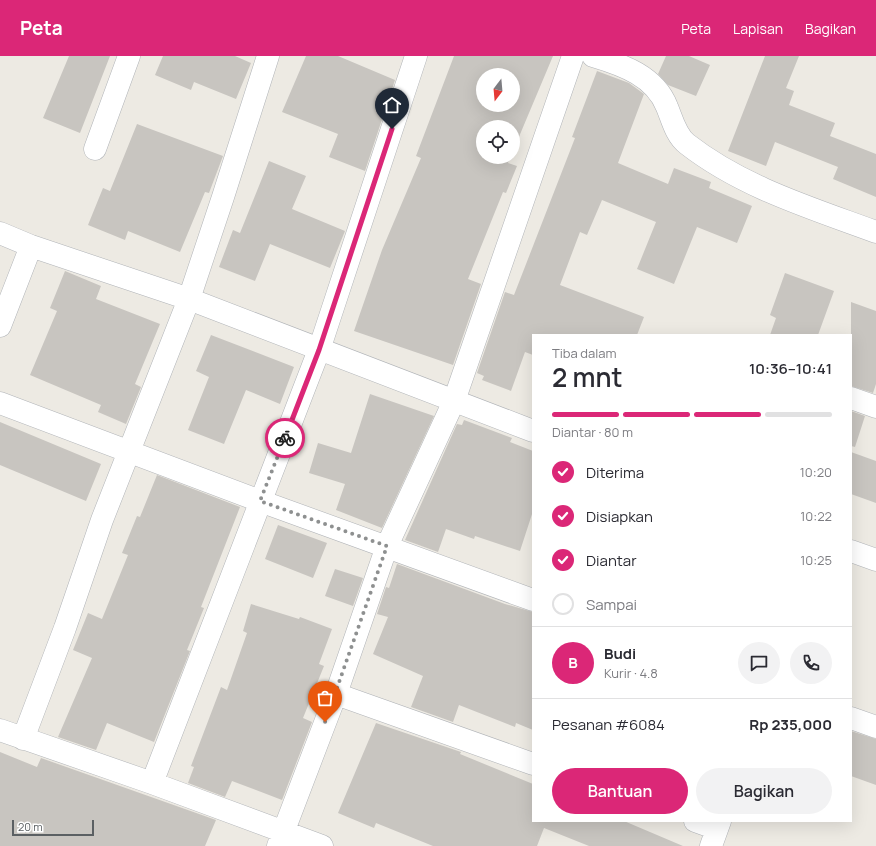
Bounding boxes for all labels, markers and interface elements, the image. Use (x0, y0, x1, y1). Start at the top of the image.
text: Peta (20, 15, 63, 41)
text: Peta (681, 19, 711, 38)
text: Lapisan (733, 19, 783, 38)
text: Bagikan (805, 19, 856, 38)
north arrow (476, 68, 520, 112)
map controls (476, 68, 520, 164)
pin (375, 88, 409, 129)
icon: home (381, 94, 403, 116)
button: locate (476, 120, 520, 164)
text: Tiba dalam (552, 344, 617, 362)
text: 10:36–10:41 (749, 358, 832, 379)
text: 2 mnt (552, 359, 622, 395)
courier (265, 418, 305, 458)
text: Diantar · 80 m (552, 423, 633, 441)
icon: bike (274, 427, 296, 449)
icon: check (552, 461, 574, 483)
text: Diterima (586, 462, 644, 483)
text: 10:20 (800, 463, 832, 481)
icon: check (552, 505, 574, 527)
text: Disiapkan (586, 506, 653, 527)
text: 10:22 (800, 507, 832, 525)
icon: check (552, 549, 574, 571)
text: Diantar (586, 550, 637, 571)
text: 10:25 (800, 551, 832, 569)
text: Sampai (586, 594, 637, 615)
button: chat (738, 642, 780, 684)
button: phone (790, 642, 832, 684)
text: Budi (604, 643, 636, 664)
text: B (568, 652, 578, 673)
text: Kurir · 4.8 (604, 664, 658, 682)
pin (308, 681, 342, 722)
icon: bag (314, 687, 336, 709)
text: Pesanan #6084 (552, 714, 665, 735)
text: Rp 235,000 (749, 714, 832, 735)
button: Bantuan (552, 768, 688, 814)
button: Bagikan (696, 768, 832, 814)
scale bar (12, 818, 94, 837)
text: 20 m (18, 819, 43, 834)

